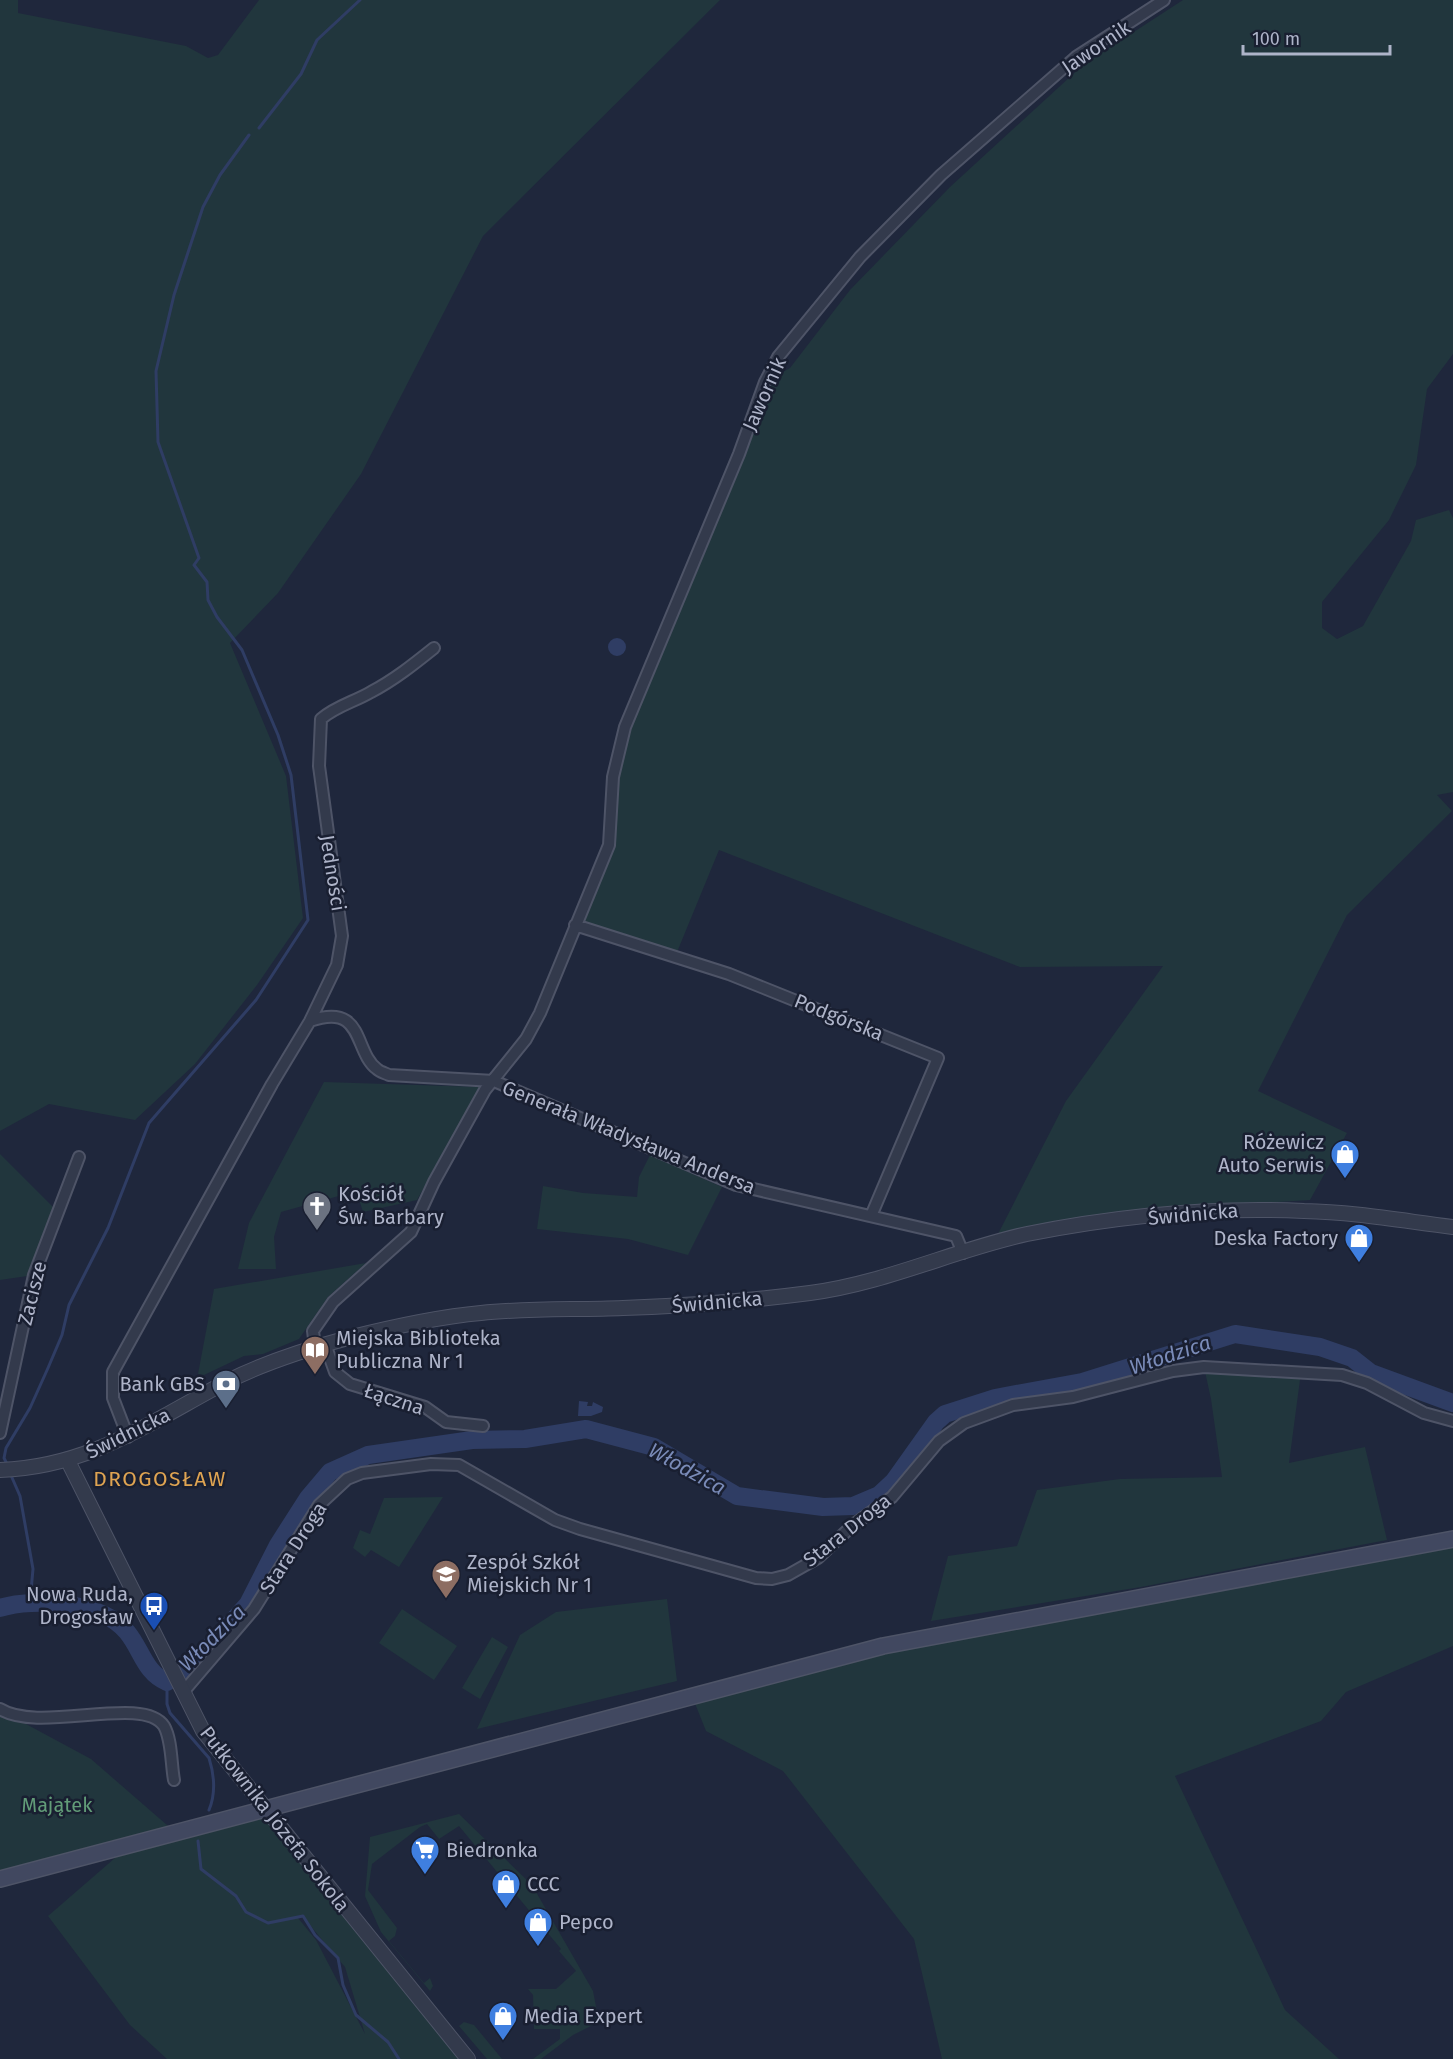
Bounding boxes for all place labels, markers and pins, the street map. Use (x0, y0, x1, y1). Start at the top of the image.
place label: Różewicz Auto Serwis (1218, 1130, 1324, 1177)
shop icon: Różewicz Auto Serwis (1329, 1138, 1361, 1180)
place label: Kościół Św. Barbary (338, 1182, 444, 1229)
church icon: Kościół Św. Barbary (301, 1190, 333, 1232)
shop icon: Deska Factory (1343, 1222, 1375, 1264)
place label: Deska Factory (1214, 1226, 1338, 1250)
place label: Miejska Biblioteka Publiczna Nr 1 (336, 1326, 501, 1373)
library icon: Miejska Biblioteka Publiczna Nr 1 (299, 1334, 331, 1376)
bank icon: Bank GBS (210, 1368, 242, 1410)
place label: Bank GBS (119, 1372, 205, 1396)
place label: Zespół Szkół Miejskich Nr 1 (467, 1550, 592, 1597)
school or university icon: Zespół Szkół Miejskich Nr 1 (430, 1558, 462, 1600)
place label: Nowa Ruda, Drogosław (26, 1582, 133, 1629)
bus stop icon: Nowa Ruda, Drogosław (138, 1590, 170, 1632)
supermarket icon: Biedronka (409, 1834, 441, 1876)
place label: Biedronka (446, 1838, 538, 1862)
shop icon: CCC (490, 1868, 522, 1910)
place label: CCC (527, 1872, 560, 1896)
shop icon: Pepco (522, 1906, 554, 1948)
place label: Pepco (559, 1910, 614, 1934)
shop icon: Media Expert (487, 2000, 519, 2042)
place label: Media Expert (524, 2004, 643, 2028)

